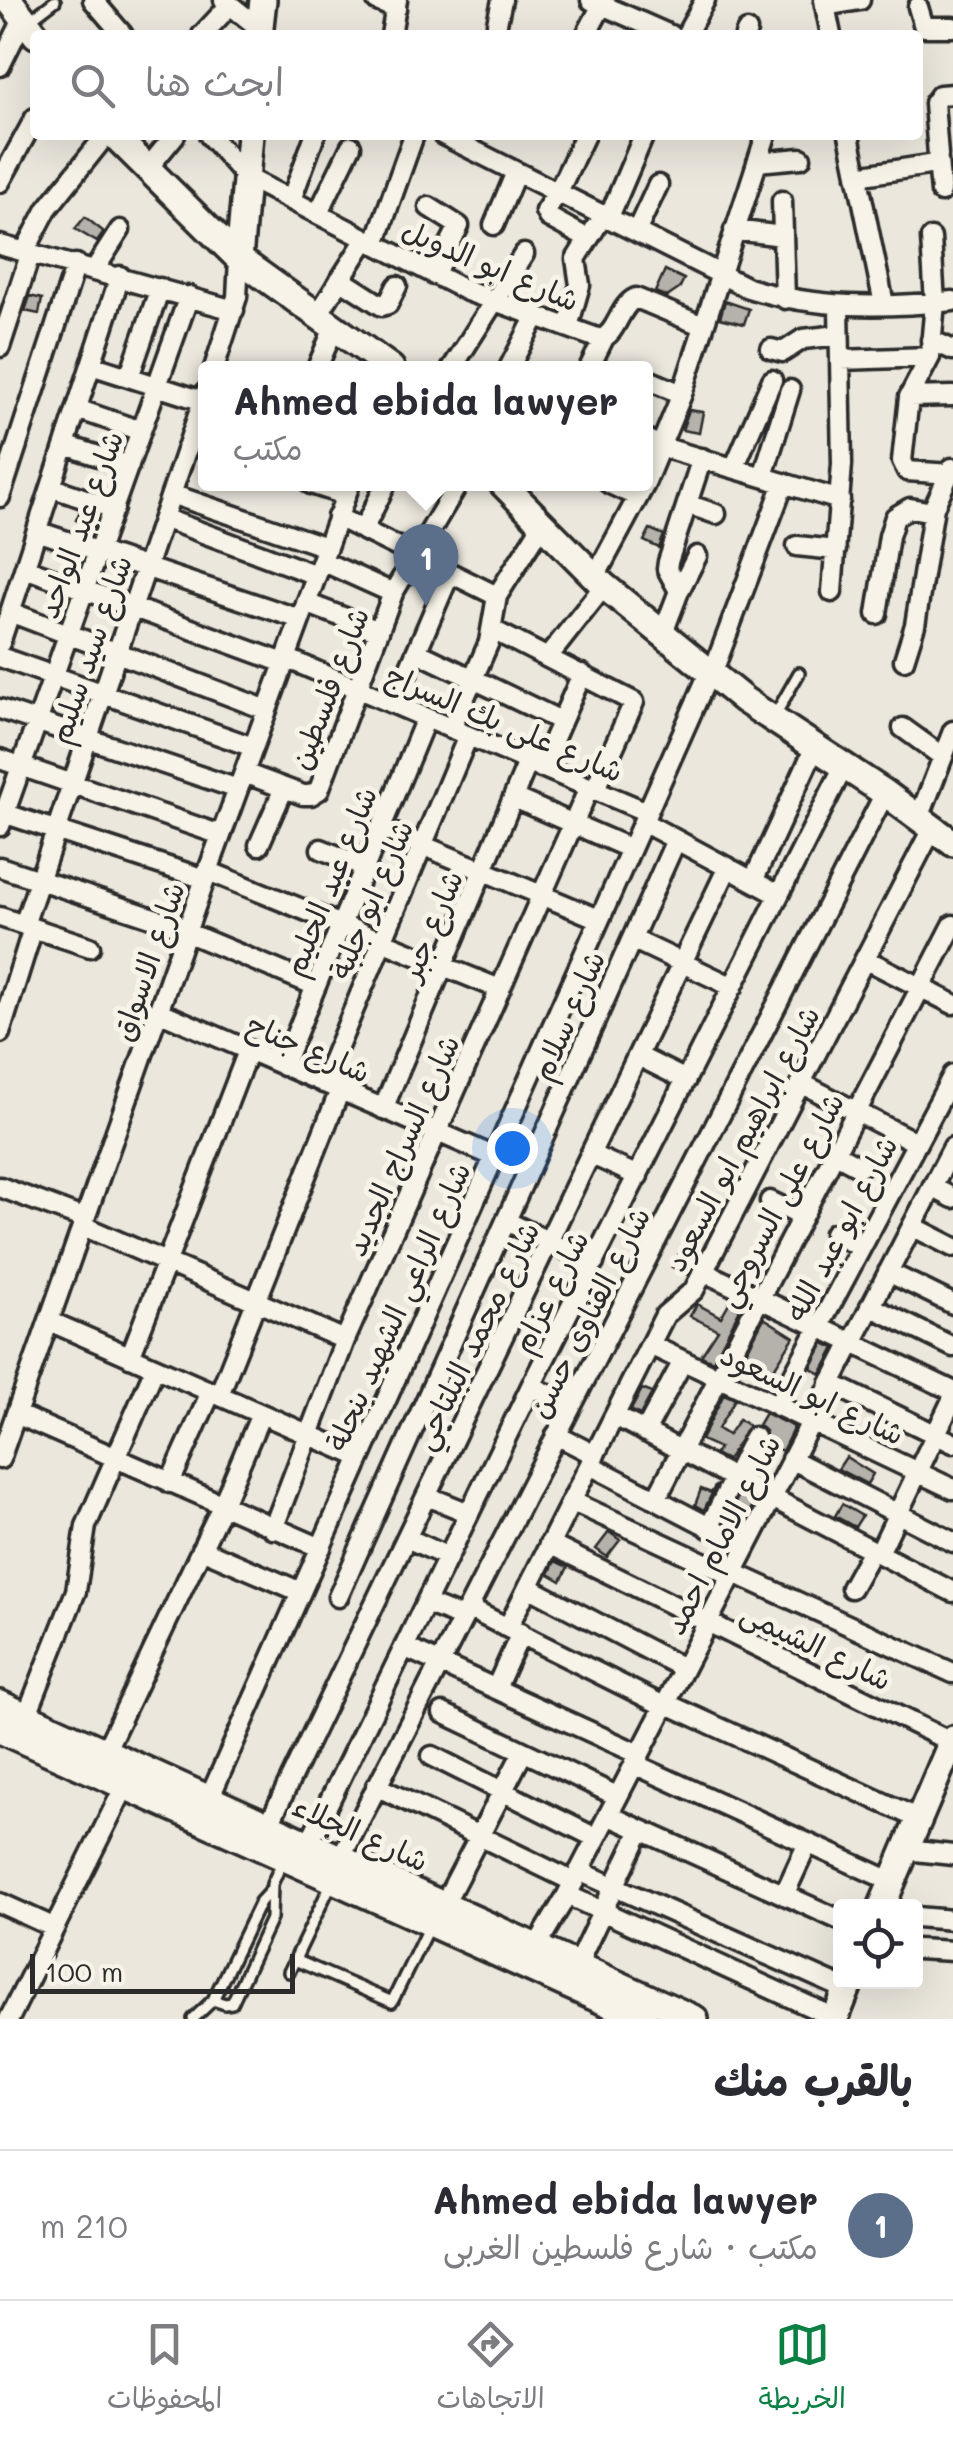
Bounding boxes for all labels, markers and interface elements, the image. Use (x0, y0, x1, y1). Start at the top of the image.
search box (30, 30, 923, 140)
text: ابحث هنا (145, 56, 284, 106)
icon: search (65, 58, 120, 113)
street label: شارع ابو الدوبل (395, 209, 586, 322)
popup (198, 361, 653, 491)
text: Ahmed ebida lawyer (233, 375, 618, 425)
street label: شارع عبد الواحد (27, 425, 134, 624)
text: مكتب (233, 426, 303, 468)
pin: 1 (394, 524, 458, 606)
street label: شارع سيد سليم (38, 549, 144, 750)
street label: شارع فلسطين (279, 601, 380, 776)
street label: شارع على بك السراج (379, 654, 630, 793)
street label: شارع عبد الحليم (273, 780, 389, 983)
street label: شارع ابو جلبة (319, 813, 424, 986)
street label: شارع جبر (388, 864, 474, 990)
street label: شارع الاسواق (101, 876, 196, 1047)
street label: شارع سلام (521, 944, 617, 1088)
street label: شارع ابراهيم ابو السعود (654, 998, 831, 1280)
street label: شارع جناح (240, 1003, 377, 1094)
street label: شارع السراج الجديد (334, 1028, 470, 1263)
street label: شارع على السروجي (706, 1085, 859, 1317)
your location (487, 1123, 538, 1174)
street label: شارع ابو عبد الله (774, 1128, 908, 1329)
street label: شارع الراعي الشهيد بنحلة (315, 1155, 486, 1460)
street label: شارع القناوى حسن (518, 1200, 661, 1426)
street label: شارع محمد البلتاجي (402, 1214, 555, 1459)
street label: شارع عزام (501, 1223, 600, 1361)
street label: شارع ابو السعود (713, 1333, 911, 1456)
street label: شارع الامام احمد (653, 1427, 792, 1643)
street label: شارع الشيمى (734, 1591, 899, 1701)
street label: شارع الجلاء (286, 1784, 435, 1882)
map controls (833, 1899, 923, 1989)
button: locate (833, 1899, 923, 1989)
scale bar (30, 1949, 295, 1994)
text: 100 m (45, 1953, 123, 1989)
text: بالقرب منك (714, 2052, 913, 2107)
text: Ahmed ebida lawyer (432, 2174, 818, 2224)
text: 210 m (40, 2204, 128, 2246)
text: 1 (873, 2204, 888, 2246)
text: مكتب · شارع فلسطين الغربى (443, 2225, 818, 2267)
tab: المحفوظات (107, 2317, 222, 2423)
tab: الاتجاهات (436, 2317, 545, 2423)
tab: الخريطة (759, 2317, 846, 2423)

